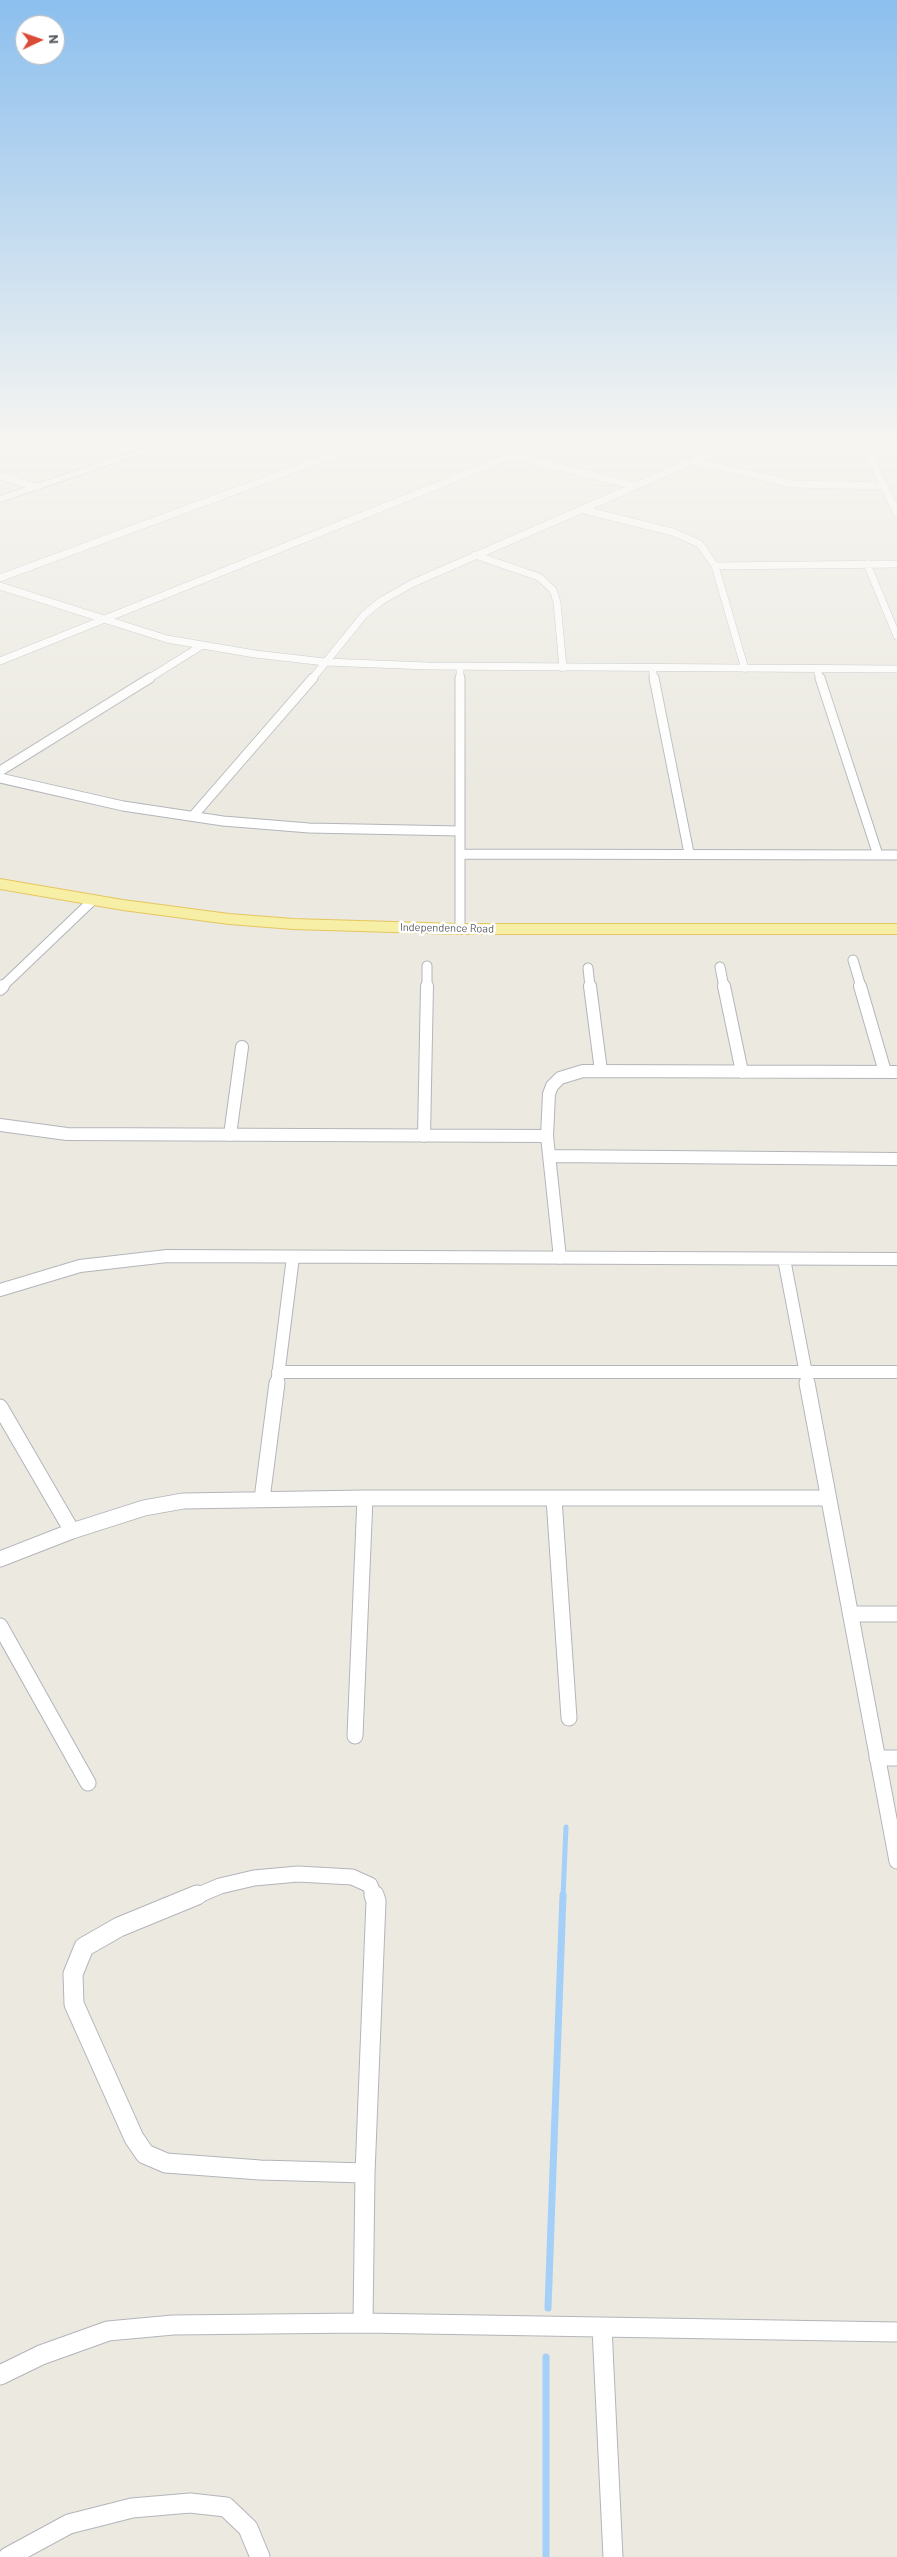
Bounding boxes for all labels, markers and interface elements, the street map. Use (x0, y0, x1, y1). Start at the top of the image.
north arrow (15, 15, 65, 65)
text: N (46, 34, 63, 44)
street label: Independence Road (400, 921, 494, 935)

